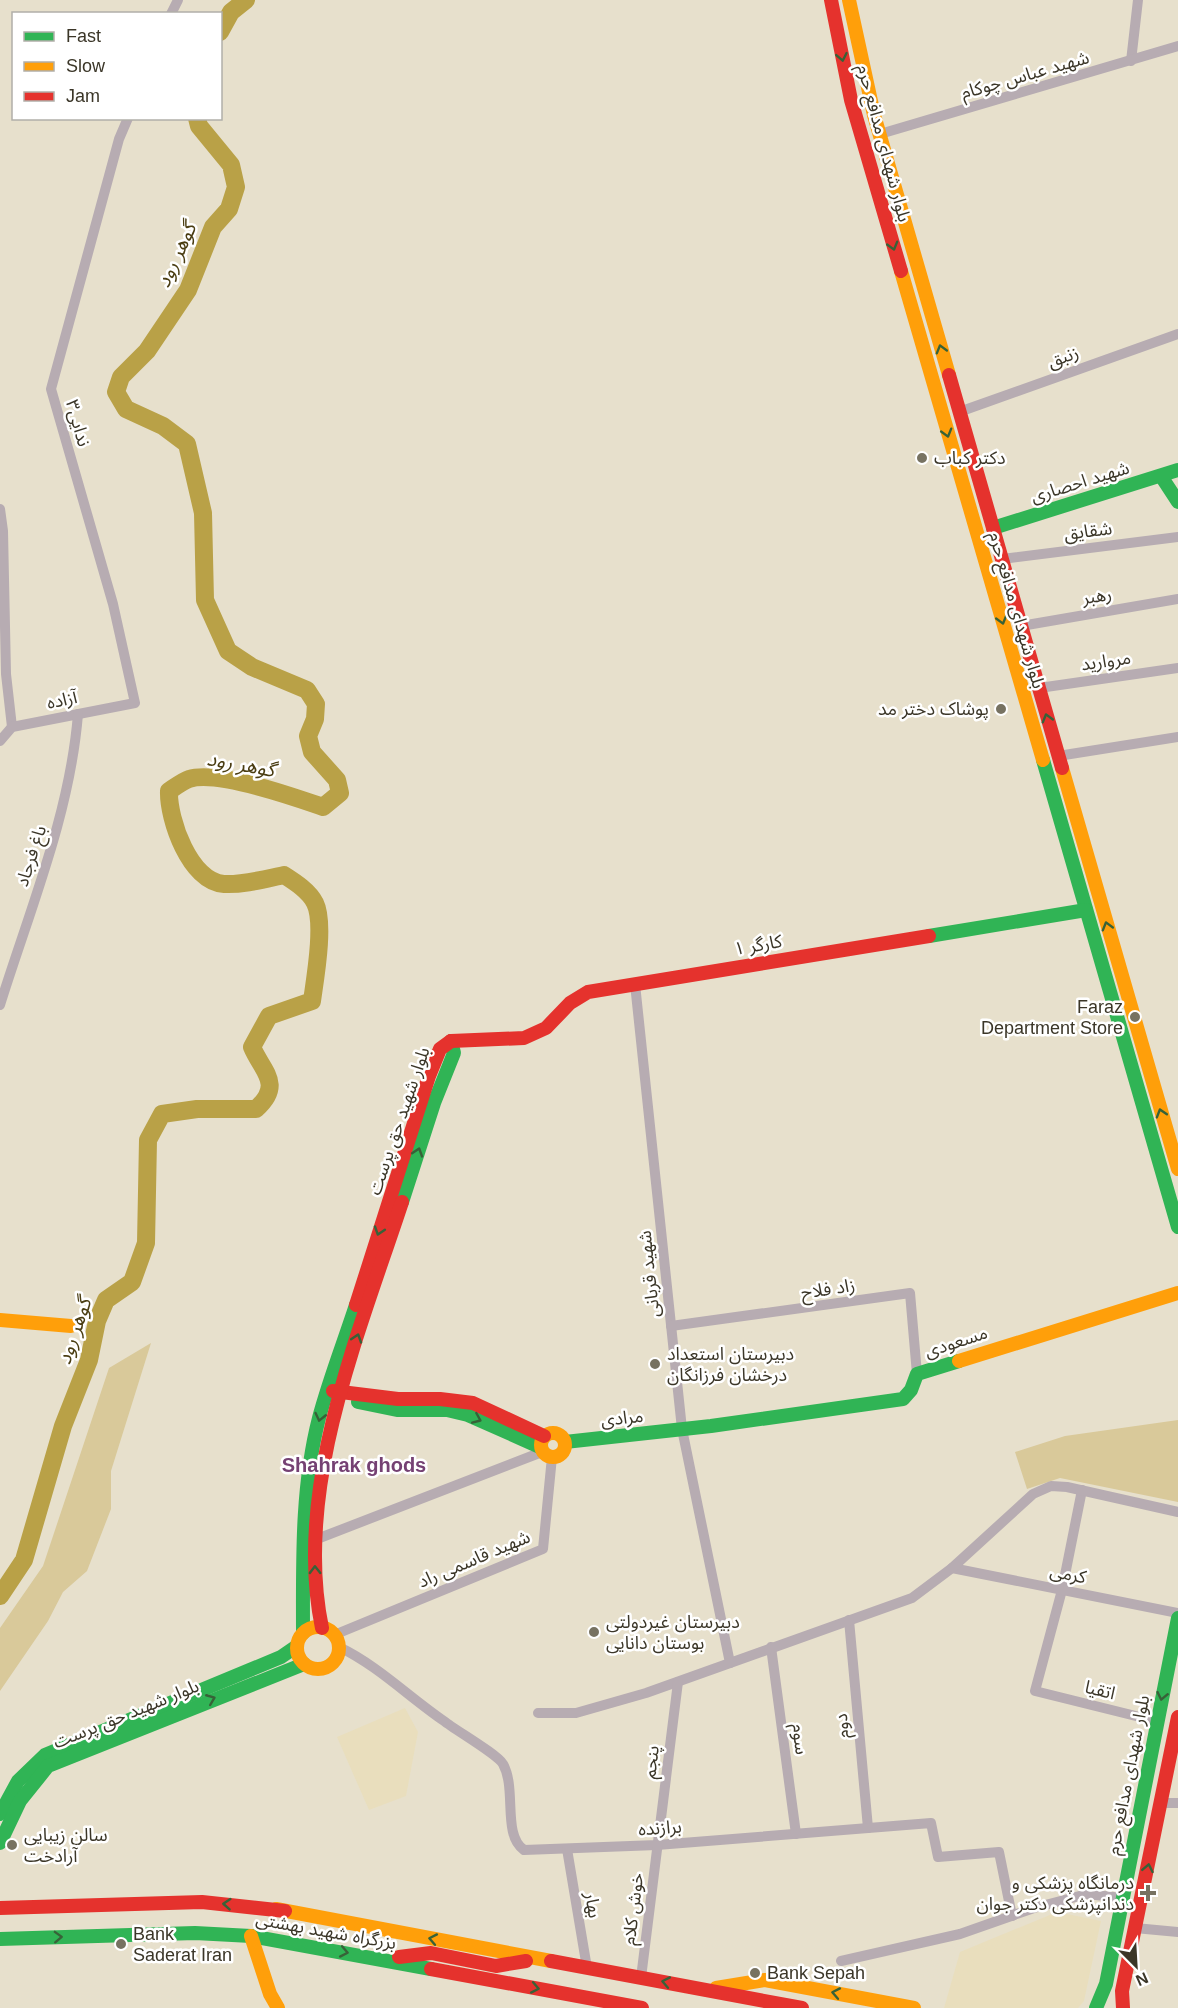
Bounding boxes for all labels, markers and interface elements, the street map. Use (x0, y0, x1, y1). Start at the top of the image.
legend (12, 12, 222, 120)
text: Fast (66, 26, 101, 46)
street label: شهید عباس چوکام (959, 47, 1092, 107)
one-way arrow (835, 52, 848, 62)
text: Slow (66, 56, 106, 76)
street label: بلوار شهدای مدافع حرم (850, 62, 915, 225)
text: Jam (66, 86, 100, 106)
water label: گوهر رود (152, 216, 203, 291)
one-way arrow (886, 240, 898, 250)
street label: زنبق (1045, 342, 1082, 373)
one-way arrow (936, 344, 949, 354)
street label: ندایی۳ (61, 397, 94, 449)
one-way arrow (940, 427, 952, 438)
place label: دکتر کباب (934, 448, 1006, 469)
marker: دکتر کباب (915, 451, 929, 465)
street label: شهید احصاری (1028, 458, 1132, 507)
street label: شقایق (1063, 518, 1113, 545)
street label: بلوار شهدای مدافع حرم (981, 529, 1049, 692)
street label: رهبر (1080, 584, 1113, 609)
one-way arrow (995, 614, 1007, 625)
street label: مروارید (1080, 648, 1132, 675)
street label: آزاده (45, 687, 80, 714)
place label: پوشاک دختر مد (878, 699, 989, 720)
marker: پوشاک دختر مد (994, 702, 1008, 716)
one-way arrow (1042, 713, 1054, 724)
water label: گوهر رود (205, 747, 280, 782)
street label: باغ فرجاد (12, 823, 54, 890)
one-way arrow (1102, 921, 1114, 932)
street label: کارگر ۱ (732, 931, 784, 960)
place label: Faraz Department Store (981, 997, 1123, 1038)
marker: Faraz Department Store (1128, 1010, 1142, 1024)
street label: بلوار شهید حق پرست (364, 1044, 435, 1198)
one-way arrow (1156, 1108, 1168, 1119)
one-way arrow (410, 1148, 423, 1158)
one-way arrow (374, 1225, 387, 1236)
street label: شهید قربانی (634, 1229, 665, 1318)
street label: زاد فلاح (800, 1275, 857, 1306)
water label: گوهر رود (52, 1291, 98, 1367)
street label: مسعودی (922, 1322, 990, 1362)
one-way arrow (350, 1333, 362, 1344)
place label: دبیرستان استعداد درخشان فرزانگان (667, 1344, 794, 1386)
marker: دبیرستان استعداد درخشان فرزانگان (648, 1357, 662, 1371)
street label: مرادی (600, 1406, 644, 1431)
one-way arrow (315, 1411, 328, 1421)
one-way arrow (471, 1412, 482, 1424)
district label: Shahrak ghods (282, 1454, 426, 1476)
street label: شهید قاسمی راد (415, 1526, 533, 1592)
street label: کرمی (1048, 1561, 1088, 1588)
one-way arrow (309, 1566, 322, 1575)
place label: دبیرستان غیردولتی بوستان دانایی (606, 1612, 740, 1654)
marker: دبیرستان غیردولتی بوستان دانایی (587, 1625, 601, 1639)
street label: بلوار شهید حق پرست (50, 1676, 202, 1753)
street label: اتقیا (1083, 1677, 1117, 1703)
one-way arrow (1156, 1690, 1169, 1700)
one-way arrow (204, 1694, 215, 1706)
street label: بلوار شهدای مدافع حرم (1103, 1694, 1157, 1857)
street label: دوم (831, 1712, 857, 1740)
street label: سوم (784, 1722, 812, 1756)
street label: پنجم (639, 1744, 666, 1780)
street label: برازنده (638, 1817, 683, 1840)
place label: سالن زیبایی آرادخت (24, 1825, 108, 1867)
marker: سالن زیبایی آرادخت (5, 1838, 19, 1852)
one-way arrow (1141, 1863, 1153, 1873)
street label: خوش کلام (619, 1872, 651, 1947)
place label: درمانگاه پزشکی و دندانپزشکی دکتر جوان (977, 1873, 1134, 1915)
marker: درمانگاه پزشکی و دندانپزشکی دکتر جوان (1139, 1884, 1157, 1902)
street label: بهار (580, 1890, 605, 1919)
one-way arrow (223, 1897, 232, 1910)
street label: بزرگراه شهید بهشتی (254, 1909, 398, 1954)
place label: Bank Saderat Iran (133, 1924, 232, 1965)
one-way arrow (54, 1931, 63, 1944)
one-way arrow (428, 1933, 438, 1946)
north arrow (1106, 1936, 1166, 1996)
marker: Bank Saderat Iran (114, 1937, 128, 1951)
one-way arrow (338, 1945, 348, 1958)
place label: Bank Sepah (767, 1963, 865, 1983)
marker: Bank Sepah (748, 1966, 762, 1980)
text: N (1133, 1969, 1151, 1989)
one-way arrow (661, 1976, 671, 1989)
one-way arrow (530, 1981, 540, 1994)
one-way arrow (831, 1987, 841, 2000)

